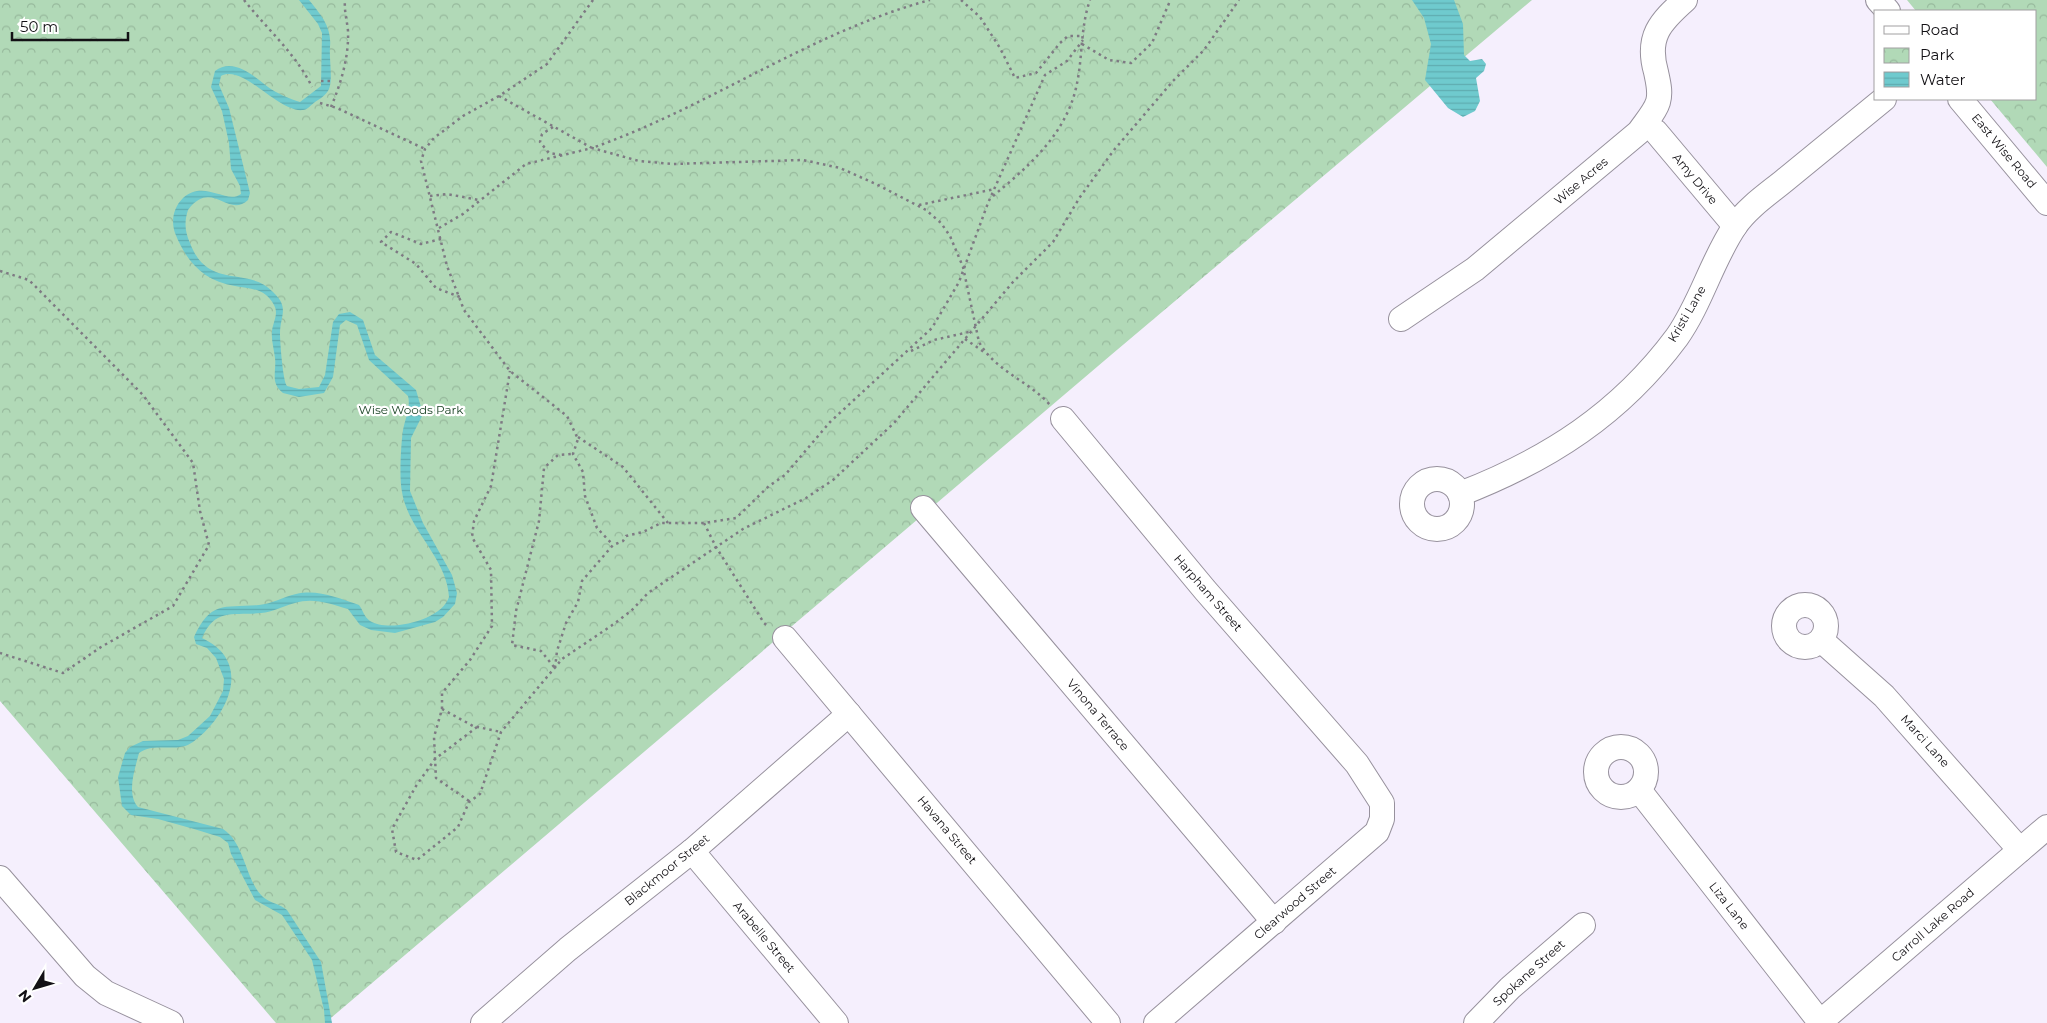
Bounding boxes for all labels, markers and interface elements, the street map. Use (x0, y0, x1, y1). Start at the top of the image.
scale bar (12, 10, 129, 42)
legend (1874, 10, 2037, 100)
text: 50 m (20, 17, 58, 36)
text: Road (1920, 20, 1959, 39)
text: Park (1920, 45, 1954, 64)
text: Water (1920, 70, 1966, 89)
street label: East Wise Road (1969, 110, 2040, 191)
street label: Amy Drive (1670, 150, 1721, 207)
street label: Wise Acres (1551, 154, 1611, 207)
street label: Kristi Lane (1664, 283, 1709, 345)
park label: Wise Woods Park (359, 402, 464, 417)
street label: Harpham Street (1171, 551, 1246, 634)
street label: Vinona Terrace (1064, 676, 1133, 754)
street label: Marci Lane (1898, 711, 1953, 770)
street label: Havana Street (914, 792, 980, 867)
street label: Blackmoor Street (621, 831, 712, 909)
street label: Clearwood Street (1251, 863, 1339, 942)
street label: Liza Lane (1706, 879, 1753, 932)
street label: Carroll Lake Road (1888, 885, 1977, 965)
street label: Arabelle Street (730, 898, 799, 975)
street label: Spokane Street (1489, 936, 1568, 1009)
north arrow (10, 963, 60, 1013)
text: N (14, 986, 35, 1006)

